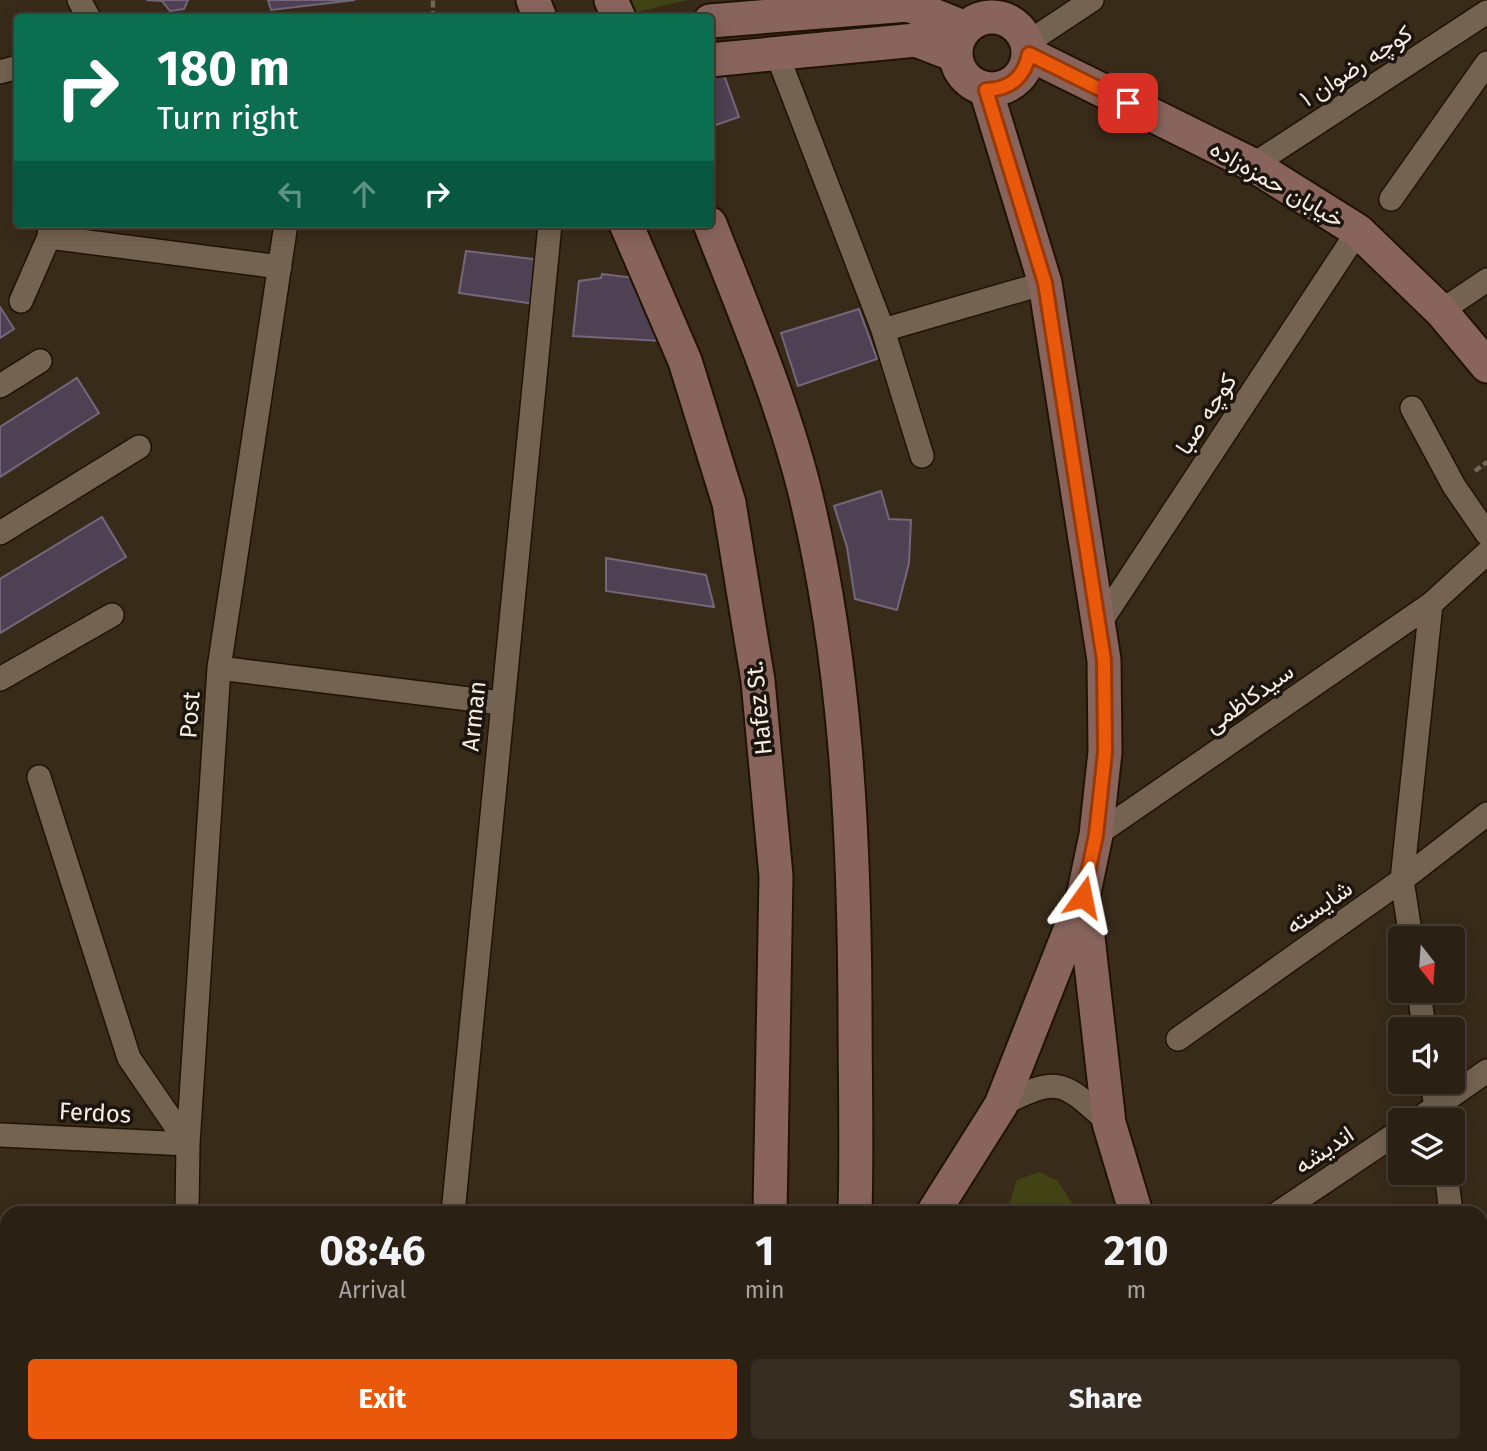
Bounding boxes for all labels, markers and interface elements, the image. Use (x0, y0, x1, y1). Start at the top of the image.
street label: کوچه رضوان ۱ (1295, 19, 1419, 114)
text: 180 m (157, 39, 290, 98)
icon: right (42, 42, 133, 133)
pin (1098, 73, 1158, 133)
icon: arrive (1109, 84, 1147, 122)
text: Turn right (157, 99, 299, 137)
street label: خیابان حمزه‌زاده (1204, 134, 1349, 235)
icon: left (272, 175, 310, 213)
icon: ahead (345, 175, 383, 213)
icon: right (418, 175, 456, 213)
street label: کوچه صبا (1170, 368, 1244, 461)
street label: سیدکاظمی (1199, 657, 1299, 739)
street label: Hafez St. (740, 660, 778, 756)
street label: Arman (456, 679, 492, 753)
street label: Post (174, 690, 206, 739)
position arrow (1046, 860, 1120, 934)
street label: شایسته (1280, 874, 1358, 940)
north arrow (1388, 926, 1465, 1003)
map controls (1388, 926, 1465, 1185)
button: sound (1388, 1017, 1465, 1094)
street label: Ferdos (58, 1097, 132, 1129)
button: layers (1388, 1108, 1465, 1185)
street label: اندیشه (1289, 1120, 1359, 1180)
text: 08:46 (319, 1226, 426, 1276)
text: 1 (755, 1226, 774, 1276)
text: 210 (1104, 1226, 1169, 1276)
text: Arrival (339, 1276, 406, 1304)
text: min (745, 1276, 785, 1304)
text: m (1126, 1276, 1146, 1304)
button: Exit (28, 1359, 737, 1439)
button: Share (751, 1359, 1460, 1439)

